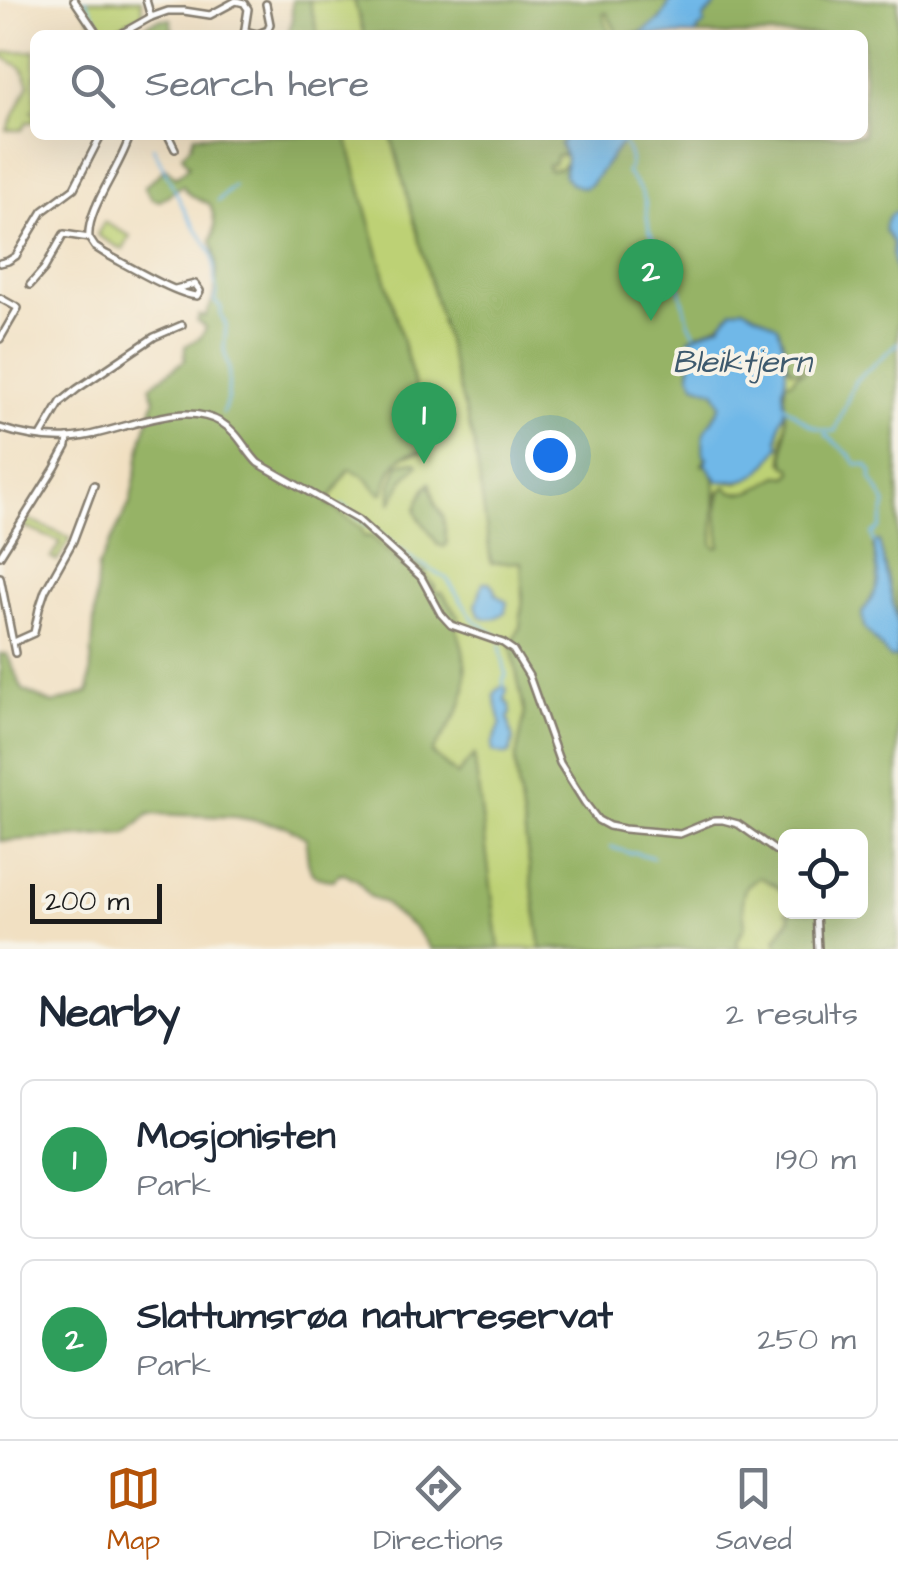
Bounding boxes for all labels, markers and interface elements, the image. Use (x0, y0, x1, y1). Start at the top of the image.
search box (30, 30, 868, 140)
icon: search (65, 58, 120, 113)
text: Search here (145, 59, 369, 111)
pin: 2 (618, 238, 684, 321)
water label: Bleiktjern (672, 340, 815, 385)
pin: 1 (392, 382, 456, 464)
your location (525, 430, 576, 481)
map controls (778, 829, 868, 919)
button: locate (778, 829, 868, 919)
scale bar (30, 879, 162, 924)
text: 200 m (45, 882, 129, 921)
text: Nearby (40, 985, 180, 1043)
text: 2 results (726, 992, 858, 1037)
text: Mosjonisten (137, 1111, 336, 1163)
text: 1 (72, 1137, 77, 1182)
text: 190 m (776, 1137, 856, 1182)
text: Park (137, 1163, 211, 1208)
text: Slattumsrøa naturreservat (137, 1291, 613, 1343)
text: 2 (65, 1317, 84, 1362)
text: 250 m (757, 1317, 856, 1362)
text: Park (137, 1343, 211, 1388)
tab: Map (106, 1461, 161, 1560)
tab: Directions (373, 1461, 503, 1560)
tab: Saved (716, 1461, 792, 1560)

